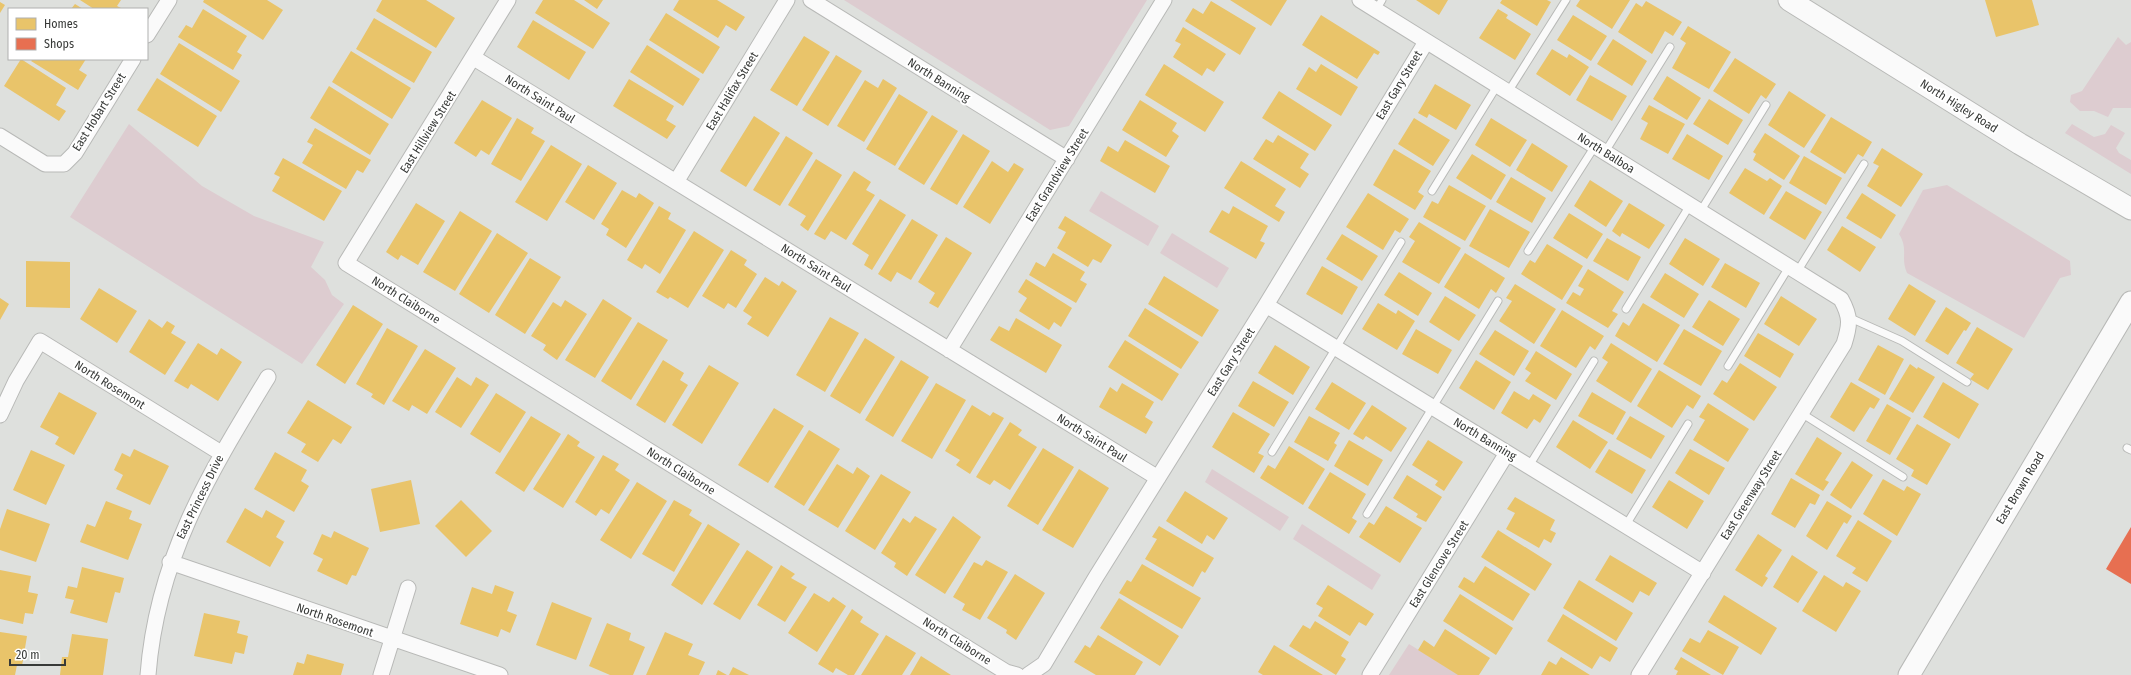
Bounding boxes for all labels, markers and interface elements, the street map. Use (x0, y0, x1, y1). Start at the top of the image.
legend (8, 8, 148, 60)
text: Homes (44, 17, 78, 31)
text: Shops (44, 37, 74, 51)
street label: East Gary Street (1373, 48, 1425, 122)
street label: East Halifax Street (703, 49, 761, 133)
street label: North Banning (905, 55, 973, 105)
street label: East Hobart Street (69, 70, 129, 154)
street label: North Saint Paul (502, 72, 578, 126)
street label: North Higley Road (1918, 77, 2000, 135)
street label: East Hillview Street (397, 88, 459, 176)
street label: East Grandview Street (1023, 126, 1091, 224)
street label: North Balboa (1575, 130, 1637, 176)
street label: North Saint Paul (778, 241, 854, 295)
street label: North Claiborne (369, 273, 443, 327)
street label: East Gary Street (1204, 325, 1258, 399)
street label: North Rosemont (72, 358, 148, 412)
street label: North Saint Paul (1054, 411, 1130, 465)
street label: North Banning (1451, 415, 1519, 463)
street label: North Claiborne (644, 444, 718, 498)
street label: East Greenway Street (1718, 447, 1784, 542)
street label: East Brown Road (1993, 449, 2047, 527)
street label: East Princess Drive (174, 453, 226, 541)
street label: East Glencove Street (1407, 518, 1471, 610)
street label: North Rosemont (295, 600, 375, 640)
street label: North Claiborne (920, 614, 994, 668)
scale bar (10, 641, 65, 667)
text: 20 m (16, 648, 40, 662)

